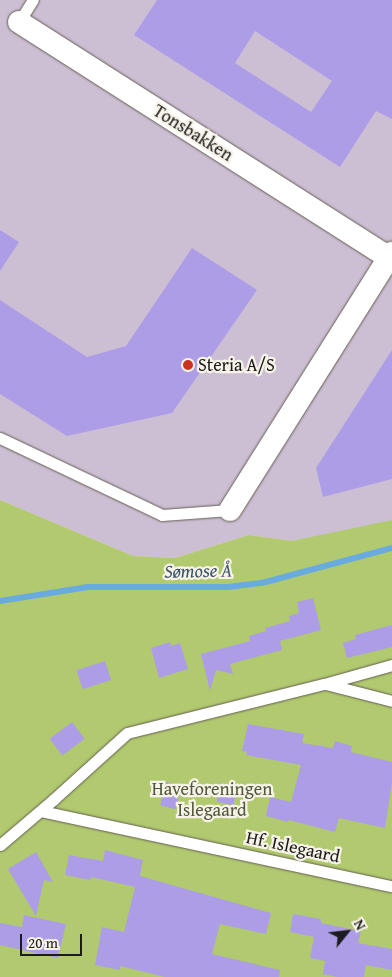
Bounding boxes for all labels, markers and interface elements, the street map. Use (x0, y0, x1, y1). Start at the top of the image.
street label: Tonsbakken (149, 100, 237, 166)
place label: Steria A/S (198, 354, 275, 376)
marker: Steria A/S (182, 359, 194, 371)
water label: Sømose Å (164, 559, 232, 583)
park label: Haveforeningen Islegaard (152, 779, 272, 822)
street label: Hf. Islegaard (244, 827, 342, 867)
north arrow (322, 907, 372, 957)
text: N (349, 916, 371, 934)
scale bar (22, 924, 85, 956)
text: 20 m (28, 932, 58, 953)

